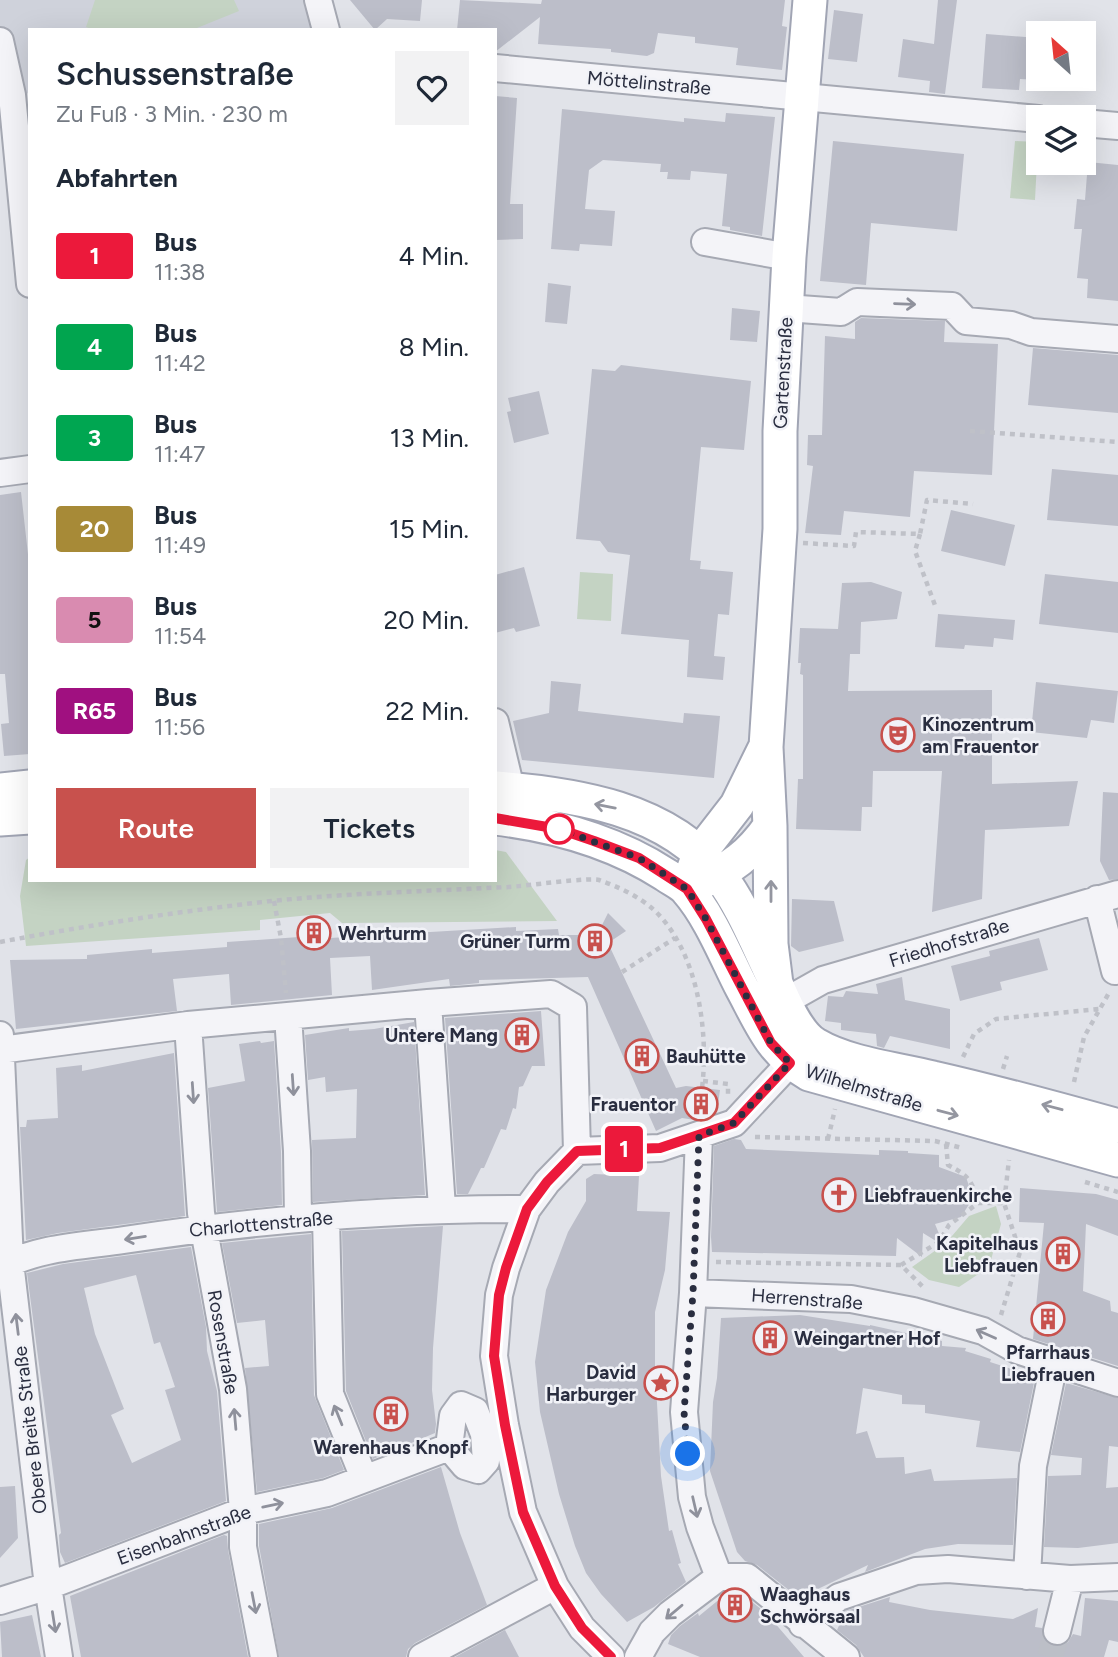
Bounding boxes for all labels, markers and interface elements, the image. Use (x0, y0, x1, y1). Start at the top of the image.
north arrow (1026, 21, 1096, 91)
map controls (1026, 21, 1096, 175)
button: heart (395, 51, 469, 125)
text: Schussenstraße (56, 54, 294, 93)
street label: Möttelinstraße (586, 66, 712, 100)
text: Zu Fuß · 3 Min. · 230 m (56, 100, 288, 128)
button: layers (1026, 105, 1096, 175)
text: Abfahrten (56, 162, 178, 194)
text: Bus (154, 226, 197, 258)
text: 4 Min. (398, 240, 469, 272)
text: 1 (89, 241, 100, 270)
text: 11:38 (154, 258, 205, 286)
one-way arrow (893, 298, 916, 311)
text: Bus (154, 317, 197, 349)
street label: Gartenstraße (769, 317, 797, 429)
text: 8 Min. (399, 331, 469, 363)
text: 4 (87, 332, 102, 361)
text: 11:42 (154, 349, 206, 377)
text: Bus (154, 408, 197, 440)
text: 13 Min. (390, 422, 469, 454)
text: 3 (88, 423, 101, 452)
text: 11:47 (154, 440, 205, 468)
text: Bus (154, 499, 197, 531)
text: 15 Min. (389, 513, 469, 545)
text: 20 (80, 514, 109, 543)
text: 11:49 (154, 531, 206, 559)
text: Bus (154, 590, 197, 622)
text: 20 Min. (383, 604, 469, 636)
text: 5 (88, 605, 101, 634)
text: 11:54 (154, 622, 206, 650)
text: Bus (154, 681, 197, 713)
text: 22 Min. (386, 695, 469, 727)
text: R65 (73, 696, 116, 725)
text: 11:56 (154, 713, 205, 741)
place label: Kinozentrum am Frauentor (922, 713, 1039, 758)
theatre icon: Kinozentrum am Frauentor (879, 716, 917, 754)
button: Route (56, 788, 256, 868)
button: Tickets (270, 788, 469, 868)
one-way arrow (594, 798, 617, 812)
unlabelled marker (544, 814, 574, 844)
one-way arrow (764, 880, 778, 903)
building icon: Wehrturm (295, 914, 333, 952)
street label: Friedhofstraße (886, 914, 1012, 972)
place label: Wehrturm (338, 922, 427, 945)
building icon: Grüner Turm (576, 922, 614, 960)
place label: Grüner Turm (460, 930, 570, 953)
building icon: Untere Mang (503, 1016, 541, 1054)
place label: Untere Mang (385, 1024, 498, 1047)
building icon: Bauhütte (623, 1037, 661, 1075)
place label: Bauhütte (666, 1045, 746, 1068)
street label: Wilhelmstraße (803, 1059, 925, 1117)
one-way arrow (287, 1073, 300, 1095)
one-way arrow (186, 1082, 199, 1105)
building icon: Frauentor (682, 1085, 720, 1123)
place label: Frauentor (591, 1093, 676, 1116)
one-way arrow (1041, 1100, 1063, 1113)
one-way arrow (936, 1108, 958, 1121)
line badge: 1 (601, 1126, 647, 1172)
text: 1 (619, 1134, 629, 1163)
church icon: Liebfrauenkirche (820, 1176, 858, 1214)
place label: Liebfrauenkirche (864, 1184, 1013, 1207)
street label: Charlottenstraße (188, 1206, 334, 1242)
one-way arrow (124, 1232, 147, 1245)
place label: Kapitelhaus Liebfrauen (936, 1232, 1038, 1277)
building icon: Kapitelhaus Liebfrauen (1044, 1235, 1082, 1273)
street label: Herrenstraße (750, 1284, 864, 1314)
street label: Rosenstraße (202, 1288, 244, 1396)
building icon: Pfarrhaus Liebfrauen (1029, 1300, 1067, 1338)
one-way arrow (11, 1313, 24, 1336)
building icon: Weingartner Hof (751, 1319, 789, 1357)
place label: Weingartner Hof (794, 1327, 941, 1350)
one-way arrow (976, 1327, 997, 1340)
place label: Pfarrhaus Liebfrauen (1001, 1341, 1095, 1386)
street label: Obere Breite Straße (8, 1345, 52, 1515)
place label: David Harburger (546, 1361, 636, 1406)
place icon: David Harburger (642, 1364, 680, 1402)
building icon: Warenhaus Knopf (372, 1395, 410, 1433)
one-way arrow (331, 1405, 344, 1426)
one-way arrow (228, 1408, 241, 1430)
place label: Warenhaus Knopf (314, 1436, 469, 1459)
your location (670, 1436, 705, 1471)
one-way arrow (689, 1495, 702, 1518)
one-way arrow (261, 1497, 284, 1511)
street label: Eisenbahnstraße (114, 1500, 254, 1570)
place label: Waaghaus Schwörsaal (760, 1583, 860, 1628)
building icon: Waaghaus Schwörsaal (716, 1586, 754, 1624)
one-way arrow (247, 1591, 261, 1614)
one-way arrow (665, 1604, 683, 1620)
one-way arrow (48, 1610, 61, 1633)

